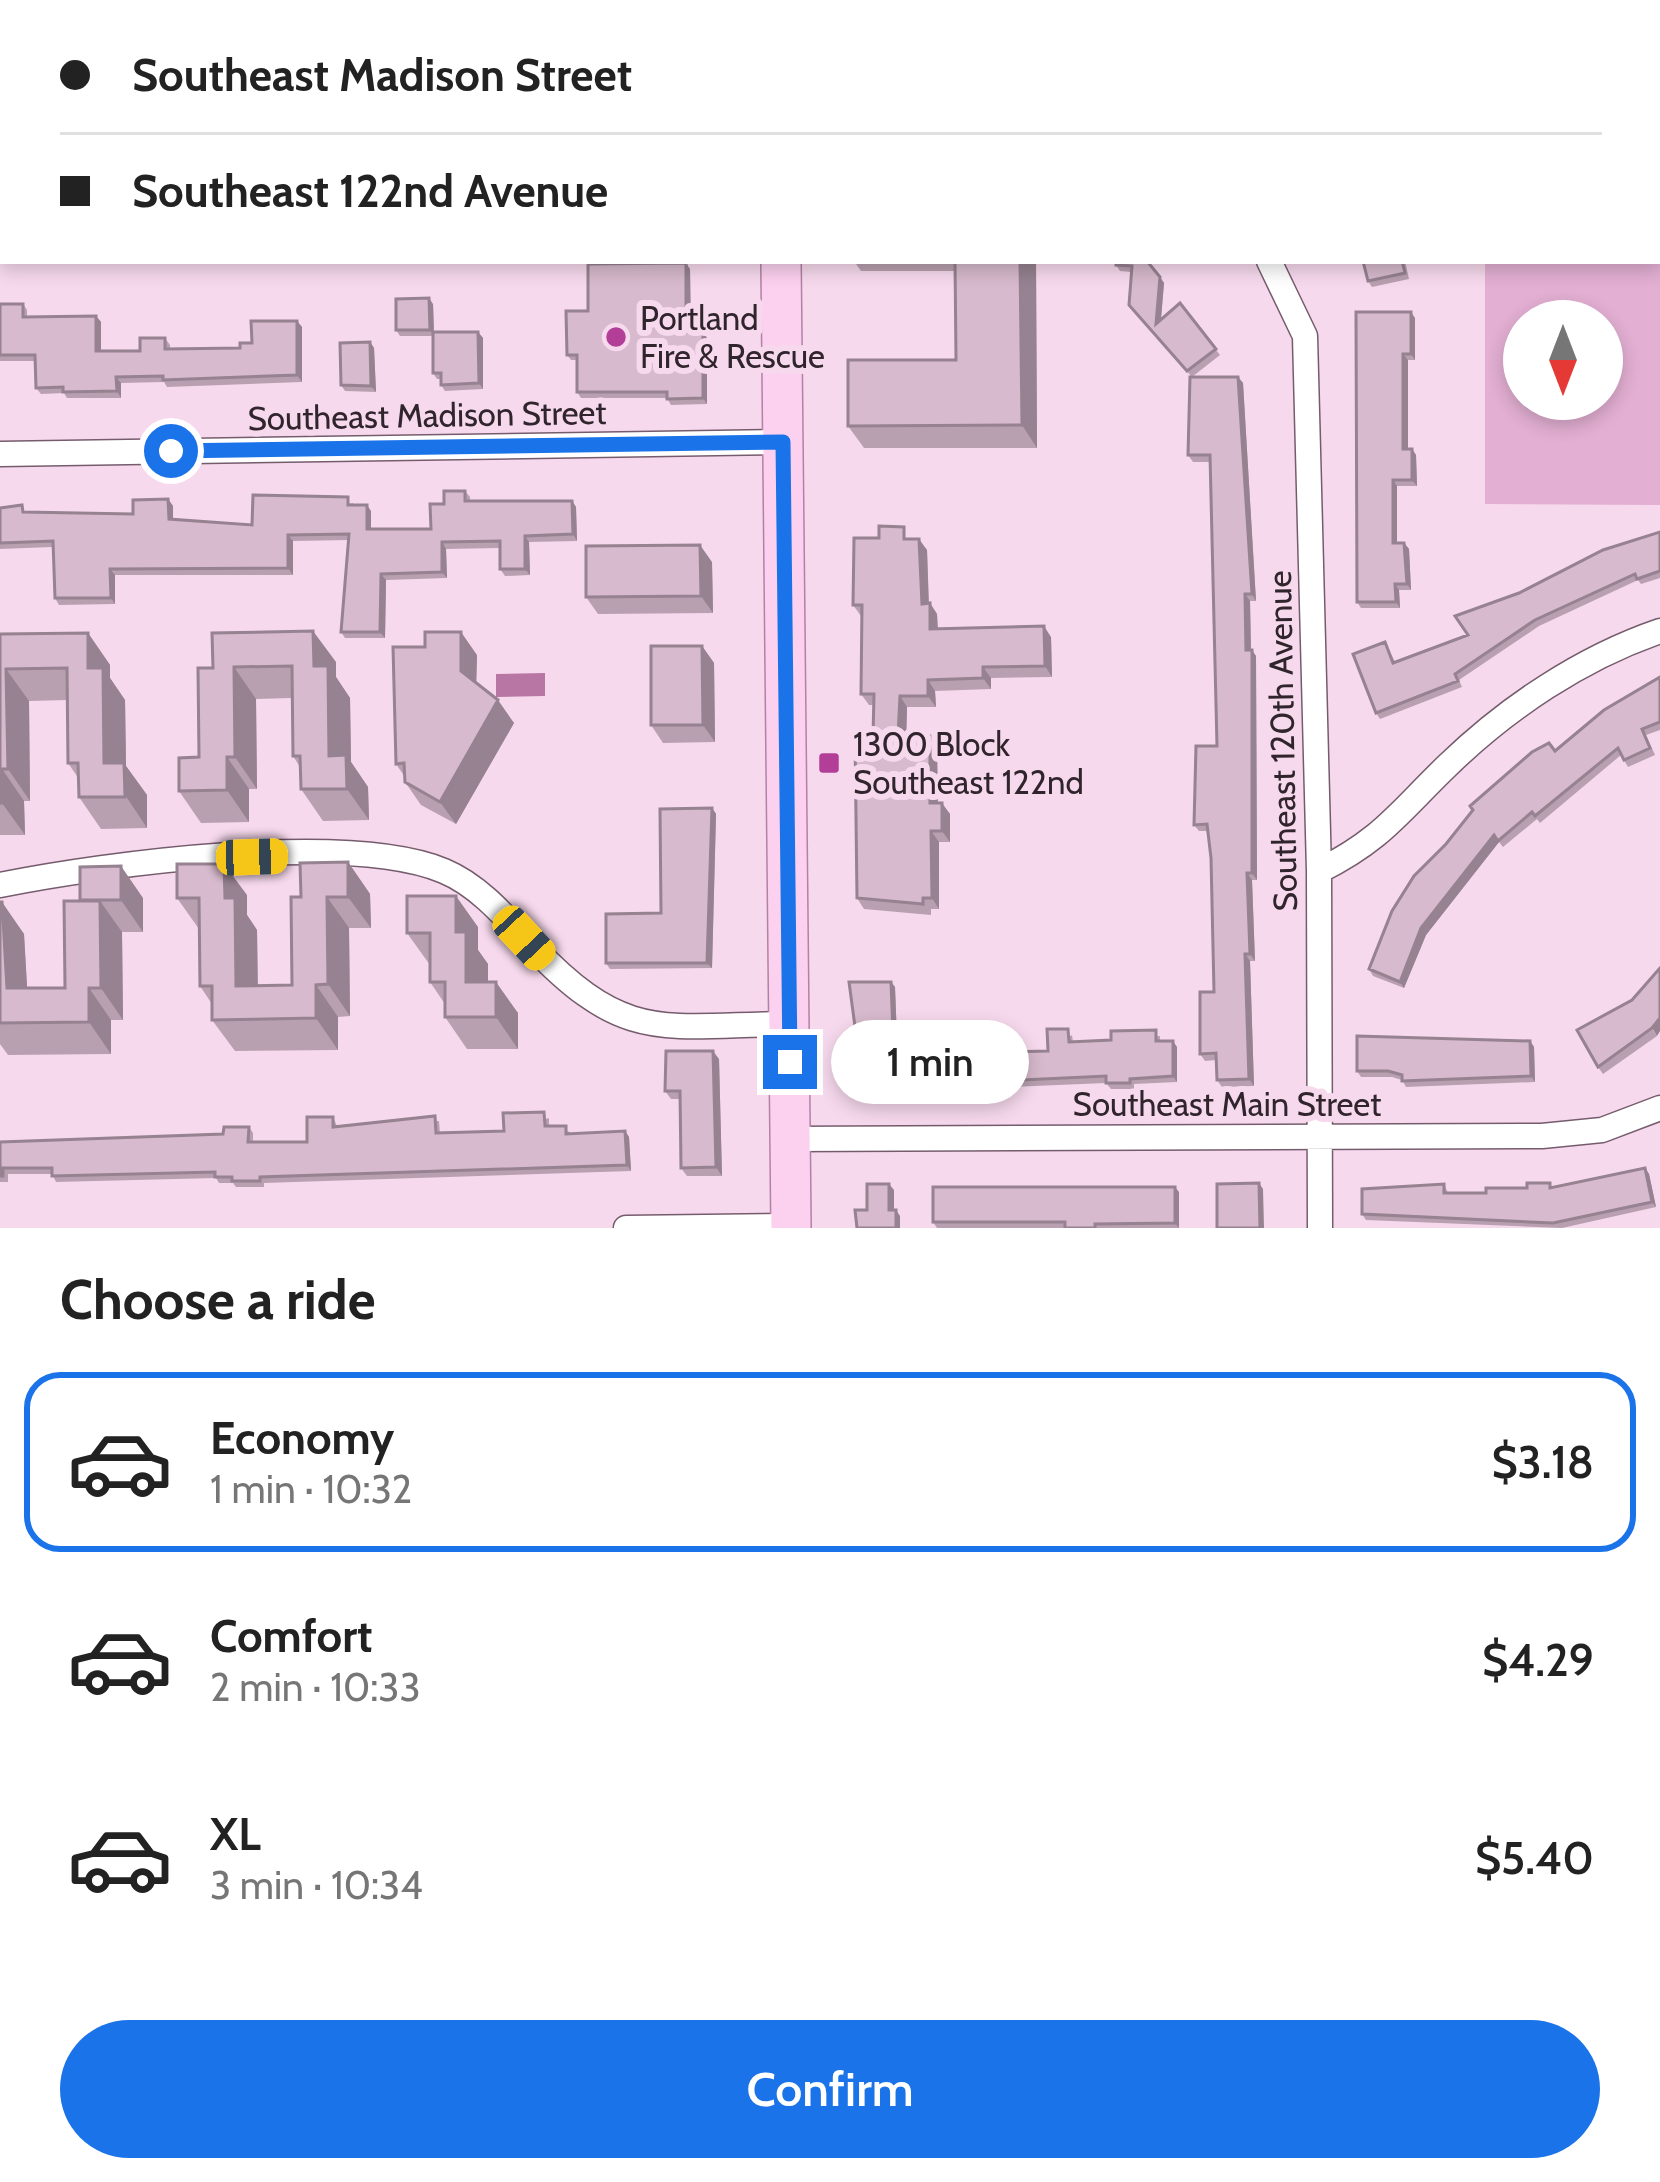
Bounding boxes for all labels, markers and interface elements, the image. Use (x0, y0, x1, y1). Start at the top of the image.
text: Southeast Madison Street (132, 48, 632, 102)
text: Southeast 122nd Avenue (132, 164, 608, 218)
place label: Portland Fire & Rescue (640, 298, 825, 376)
north arrow (1503, 300, 1623, 420)
map controls (1503, 300, 1623, 420)
marker: Portland Fire & Rescue (603, 324, 629, 350)
street label: Southeast Madison Street (247, 392, 607, 438)
route start (144, 424, 198, 478)
street label: Southeast 120th Avenue (1259, 570, 1305, 912)
place label: 1300 Block Southeast 122nd (853, 724, 1084, 802)
marker: 1300 Block Southeast 122nd (816, 750, 842, 776)
car (215, 838, 289, 876)
car (486, 899, 562, 977)
callout: 1 min (832, 1020, 1030, 1104)
route end (763, 1035, 817, 1089)
text: 1 min (886, 1038, 974, 1086)
street label: Southeast Main Street (1073, 1084, 1381, 1124)
text: Choose a ride (60, 1267, 375, 1333)
icon: car (66, 1408, 174, 1516)
text: Economy (210, 1411, 394, 1465)
text: $3.18 (1491, 1435, 1594, 1489)
text: 1 min · 10:32 (210, 1465, 412, 1513)
icon: car (66, 1606, 174, 1714)
text: Comfort (210, 1609, 373, 1663)
text: $4.29 (1482, 1633, 1594, 1687)
text: 2 min · 10:33 (210, 1663, 421, 1711)
icon: car (66, 1804, 174, 1912)
text: XL (210, 1807, 261, 1861)
text: $5.40 (1475, 1831, 1594, 1885)
text: 3 min · 10:34 (210, 1861, 423, 1909)
button: Confirm (60, 2020, 1600, 2158)

